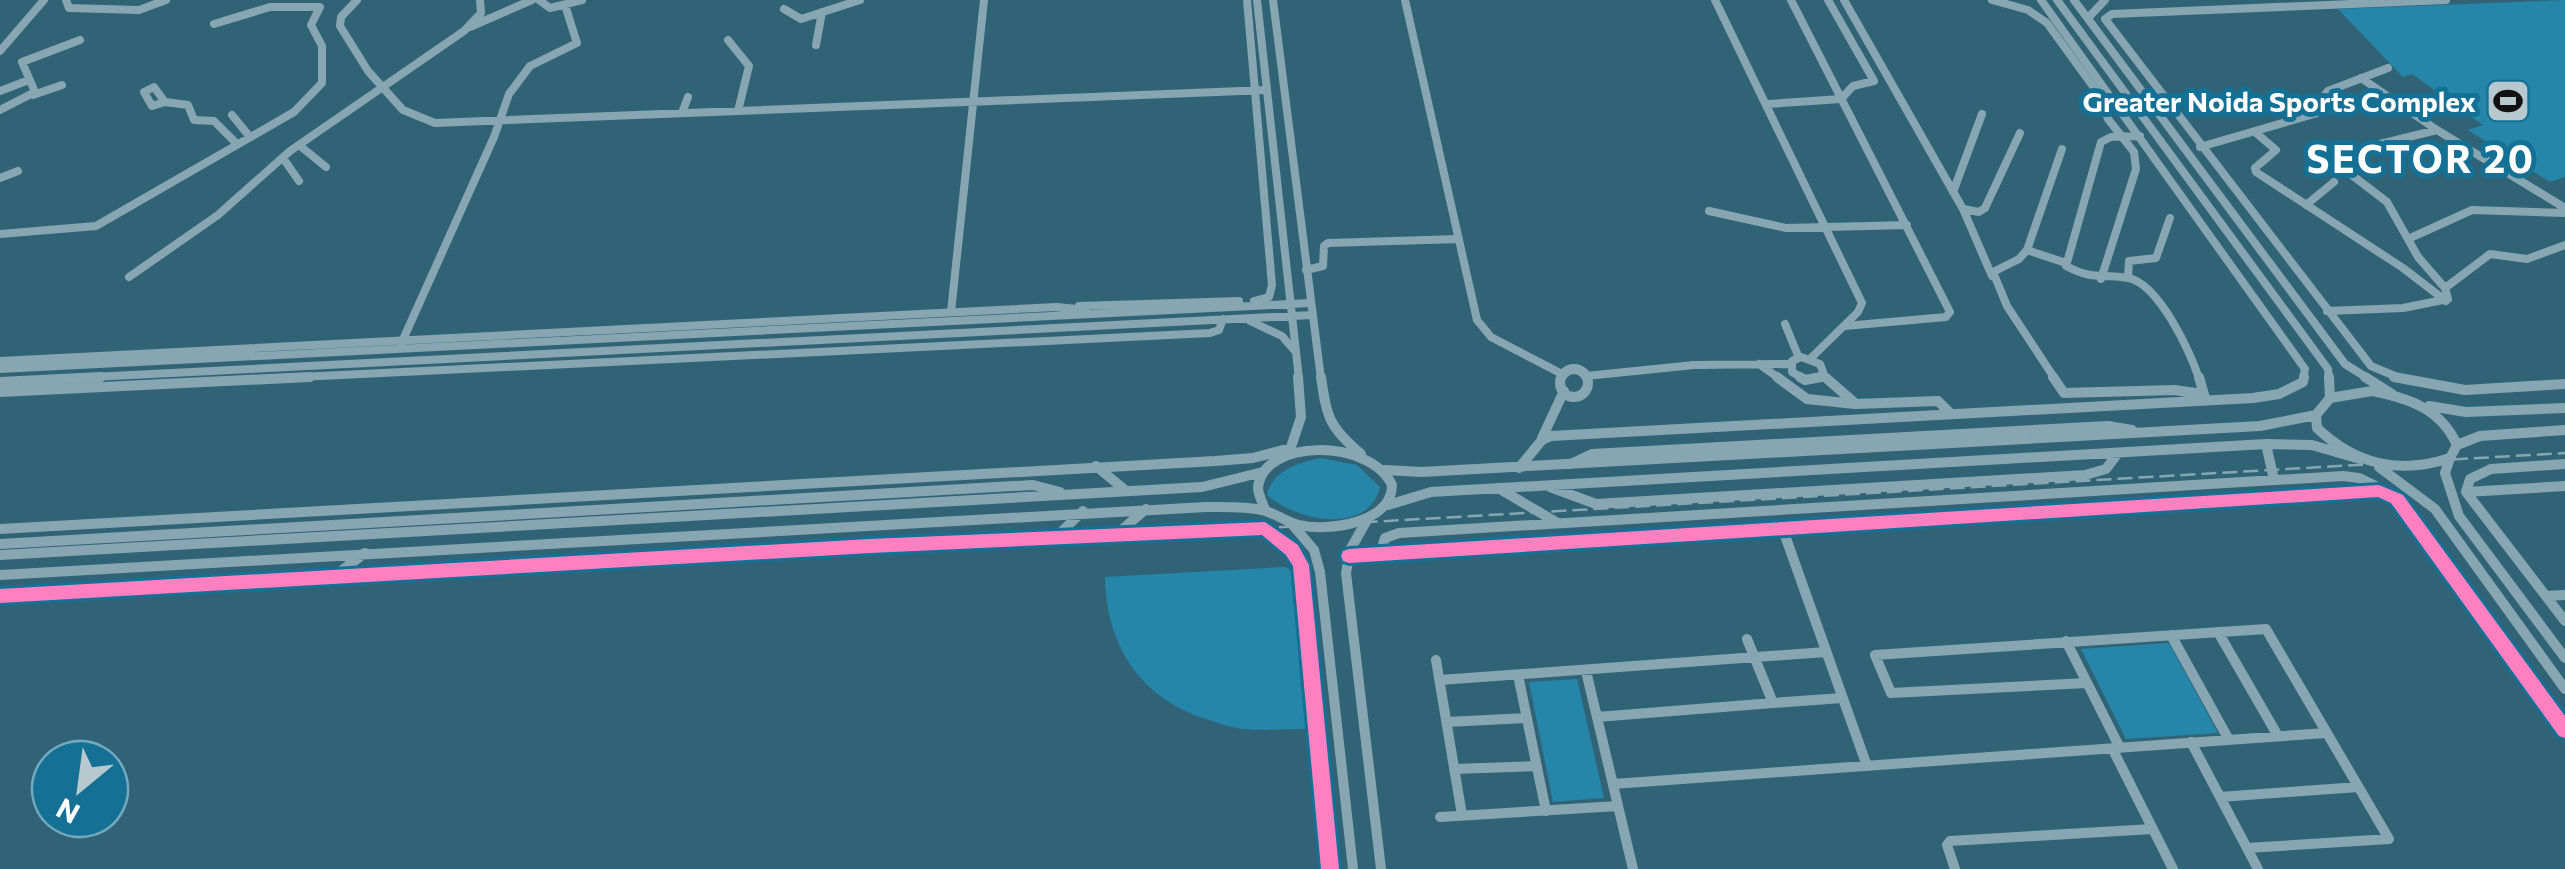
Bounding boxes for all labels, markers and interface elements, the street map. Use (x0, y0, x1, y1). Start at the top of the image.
sports icon: Greater Noida Sports Complex (2485, 78, 2531, 124)
place label: Greater Noida Sports Complex (2083, 84, 2476, 118)
district label: SECTOR 20 (2307, 134, 2535, 181)
north arrow (30, 739, 130, 839)
text: N (50, 792, 85, 832)

